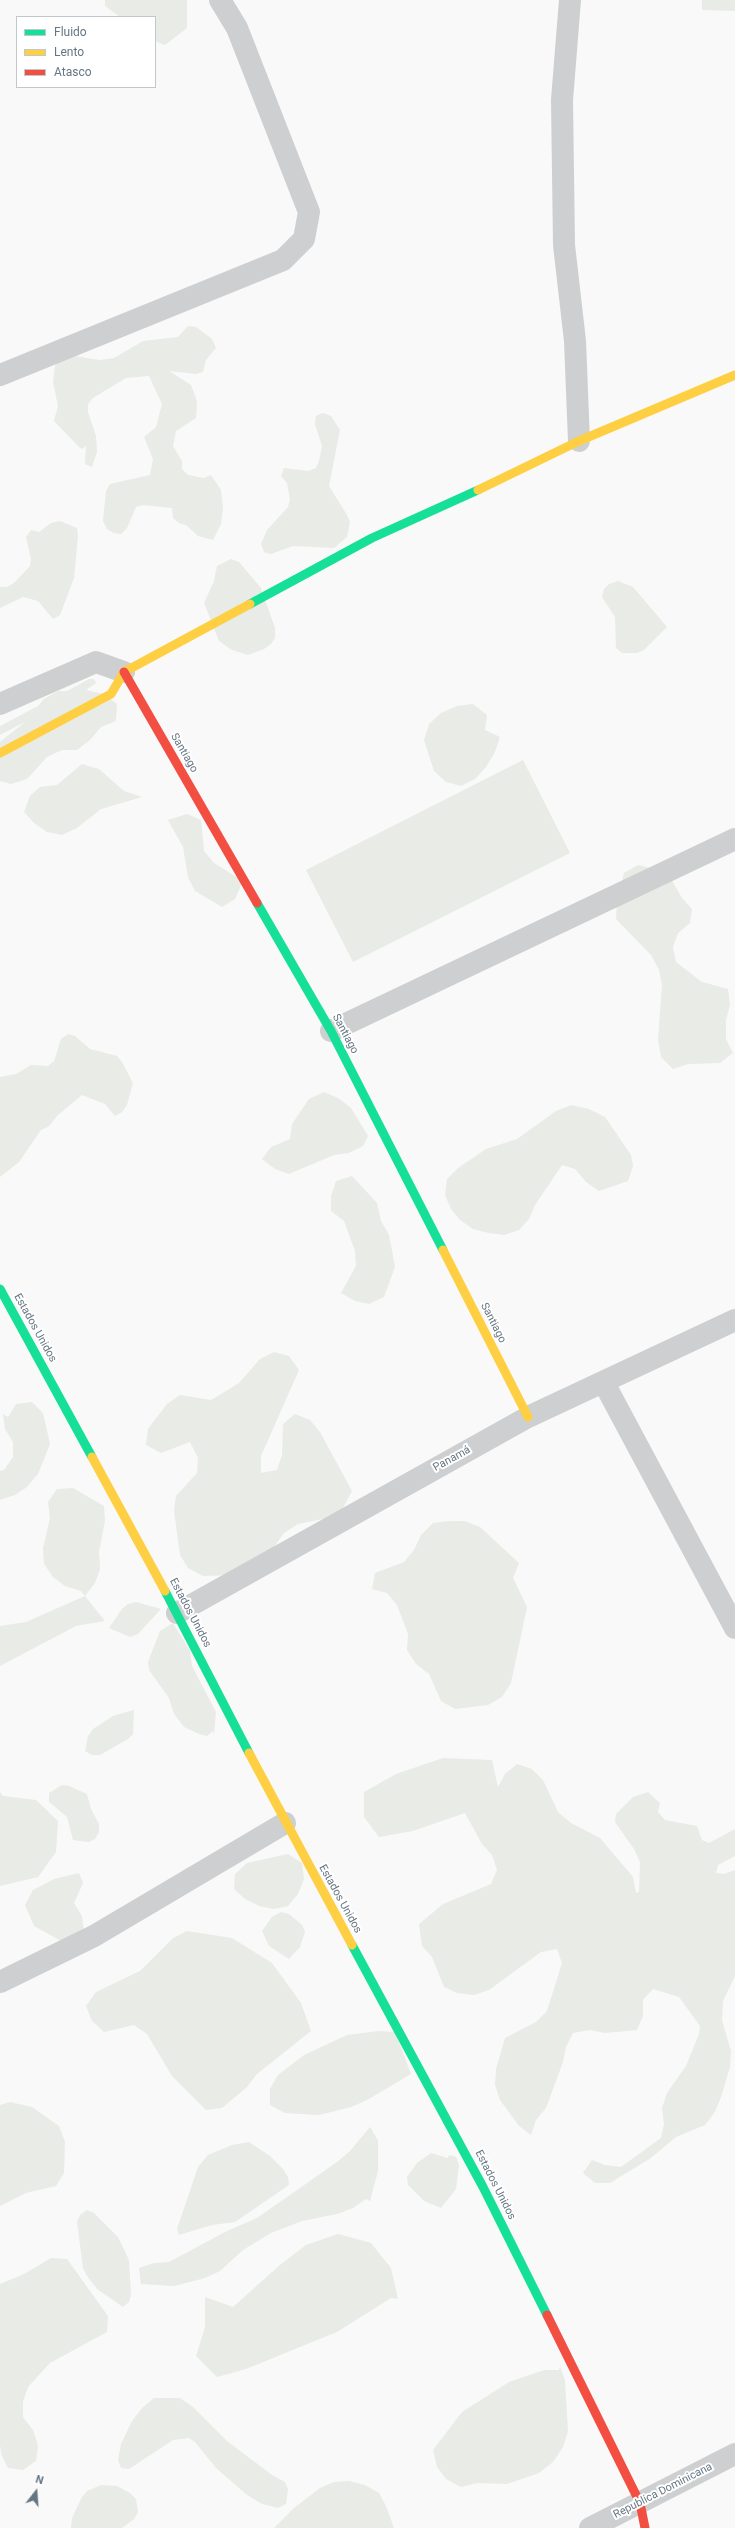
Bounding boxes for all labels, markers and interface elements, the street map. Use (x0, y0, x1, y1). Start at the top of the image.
legend (16, 16, 156, 88)
text: Fluido (54, 25, 87, 39)
text: Lento (54, 45, 84, 59)
text: Atasco (54, 65, 92, 79)
street label: Santiago (167, 731, 201, 775)
street label: Santiago (329, 1012, 361, 1056)
street label: Estados Unidos (11, 1291, 59, 1365)
street label: Santiago (477, 1301, 509, 1345)
street label: Panamá (431, 1443, 473, 1475)
street label: Estados Unidos (166, 1576, 214, 1650)
street label: Estados Unidos (316, 1862, 364, 1936)
street label: Estados Unidos (472, 2148, 518, 2222)
street label: Republica Dominicana (611, 2460, 715, 2522)
north arrow (16, 2472, 56, 2512)
text: N (34, 2473, 45, 2487)

